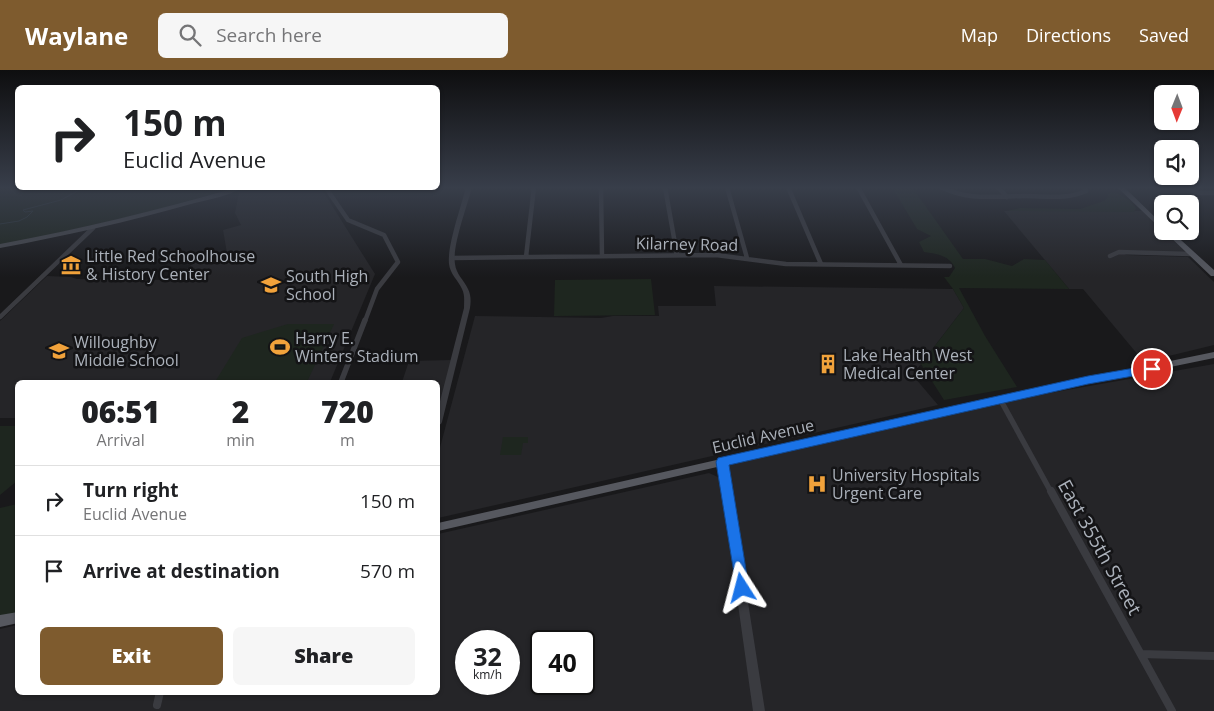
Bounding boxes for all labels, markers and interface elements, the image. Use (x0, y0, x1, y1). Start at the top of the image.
search box (158, 13, 508, 58)
text: Waylane (25, 19, 128, 52)
icon: search (176, 21, 204, 49)
text: Search here (216, 22, 322, 48)
text: Map (961, 23, 998, 47)
text: Directions (1026, 23, 1111, 47)
text: Saved (1139, 23, 1189, 47)
north arrow (1154, 85, 1199, 130)
map controls (1154, 85, 1199, 240)
text: 150 m (123, 99, 227, 146)
icon: right (40, 105, 105, 170)
button: sound (1154, 140, 1199, 185)
text: Euclid Avenue (123, 144, 266, 174)
button: search (1154, 195, 1199, 240)
street label: Kilarney Road (636, 232, 738, 256)
place label: Little Red Schoolhouse & History Center (86, 245, 255, 285)
museum icon: Little Red Schoolhouse & History Center (60, 254, 82, 276)
place label: South High School (286, 265, 368, 305)
school or university icon: South High School (260, 274, 282, 296)
place label: Harry E. Winters Stadium (295, 327, 418, 367)
place label: Willoughby Middle School (74, 331, 179, 371)
sports icon: Harry E. Winters Stadium (269, 336, 291, 358)
school or university icon: Willoughby Middle School (48, 340, 70, 362)
place label: Lake Health West Medical Center (843, 344, 973, 384)
pin (1131, 348, 1173, 390)
building icon: Lake Health West Medical Center (817, 353, 839, 375)
icon: arrive (1138, 355, 1166, 383)
text: 06:51 (81, 391, 160, 432)
text: 2 (232, 391, 249, 432)
text: 720 (321, 391, 374, 432)
street label: Euclid Avenue (710, 414, 816, 458)
text: Arrival (97, 429, 145, 451)
text: min (226, 429, 255, 451)
text: m (340, 429, 355, 451)
place label: University Hospitals Urgent Care (832, 464, 980, 504)
hospital icon: University Hospitals Urgent Care (806, 473, 828, 495)
street label: East 355th Street (1052, 475, 1148, 619)
text: Turn right (83, 477, 178, 503)
icon: right (40, 487, 68, 515)
text: 150 m (360, 488, 415, 514)
text: Euclid Avenue (83, 503, 187, 525)
icon: arrive (40, 557, 68, 585)
text: Arrive at destination (83, 558, 280, 584)
text: 570 m (360, 558, 415, 584)
position arrow (715, 561, 767, 613)
button: Exit (40, 627, 223, 685)
button: Share (233, 627, 415, 685)
speed limit sign: 40 (530, 630, 595, 695)
text: 32 (473, 639, 502, 673)
text: km/h (473, 666, 502, 683)

